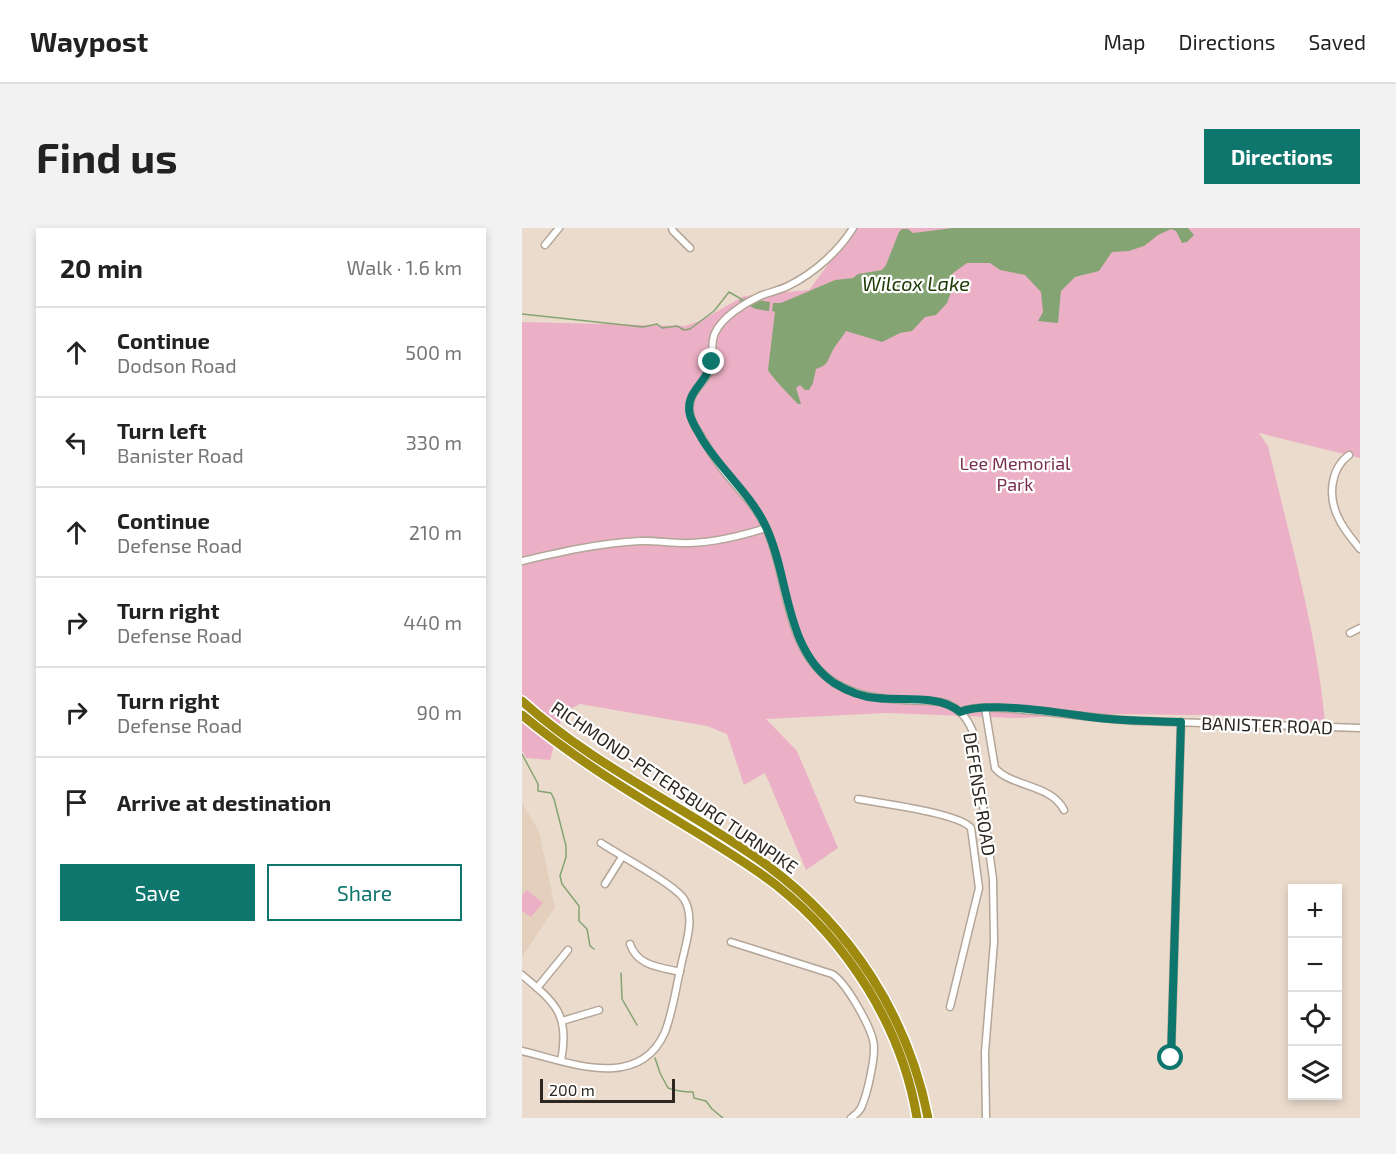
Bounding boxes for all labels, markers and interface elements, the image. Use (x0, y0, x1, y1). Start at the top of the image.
text: Waypost (30, 24, 148, 58)
text: Map (1103, 29, 1146, 54)
text: Directions (1179, 29, 1275, 54)
text: Saved (1308, 29, 1366, 54)
button: Directions (1204, 129, 1360, 184)
text: Find us (36, 131, 178, 181)
text: 20 min (60, 252, 143, 283)
text: Walk · 1.6 km (347, 255, 462, 279)
water label: Wilcox Lake (862, 271, 970, 295)
text: Continue (117, 327, 210, 353)
icon: ahead (60, 336, 93, 369)
text: 500 m (405, 340, 462, 364)
route end (698, 348, 724, 374)
text: Dodson Road (117, 353, 237, 377)
text: Turn left (117, 417, 206, 443)
icon: left (60, 426, 93, 459)
text: 330 m (406, 430, 462, 454)
text: Banister Road (117, 443, 244, 467)
park label: Lee Memorial Park (960, 452, 1071, 495)
text: Continue (117, 507, 210, 533)
icon: ahead (60, 516, 93, 549)
text: 210 m (409, 520, 462, 544)
text: Defense Road (117, 533, 242, 557)
text: Turn right (117, 597, 219, 623)
icon: right (60, 606, 93, 639)
text: 440 m (403, 610, 462, 634)
text: Defense Road (117, 623, 242, 647)
text: Turn right (117, 687, 219, 713)
icon: right (60, 696, 93, 729)
street label: RICHMOND-PETERSBURG TURNPIKE (548, 696, 802, 878)
text: 90 m (417, 700, 462, 724)
street label: BANISTER ROAD (1201, 712, 1333, 738)
text: Defense Road (117, 713, 242, 737)
street label: DEFENSE ROAD (959, 731, 1001, 857)
icon: arrive (60, 786, 93, 819)
text: Arrive at destination (117, 789, 331, 815)
button: Save (60, 864, 255, 921)
button: Share (267, 864, 462, 921)
map controls (1288, 884, 1342, 1100)
button: + (1288, 884, 1342, 938)
button: − (1288, 938, 1342, 992)
button: locate (1288, 992, 1342, 1046)
route start (1157, 1044, 1183, 1070)
button: layers (1288, 1046, 1342, 1100)
scale bar (540, 1076, 675, 1104)
text: 200 m (549, 1080, 595, 1099)

